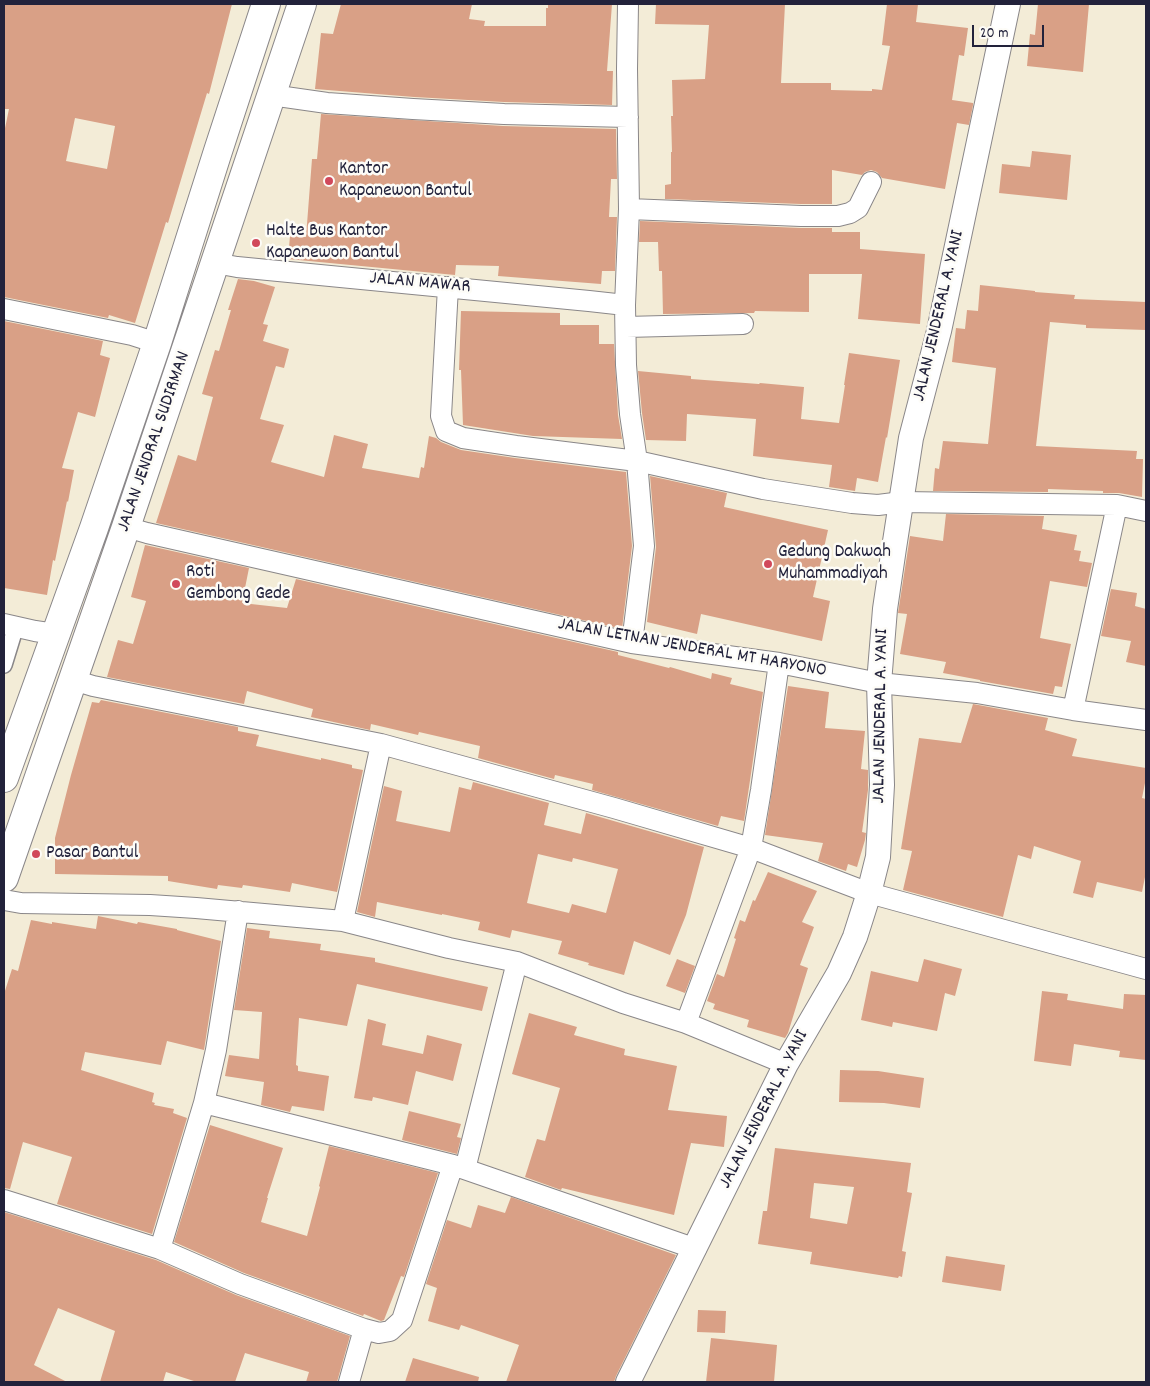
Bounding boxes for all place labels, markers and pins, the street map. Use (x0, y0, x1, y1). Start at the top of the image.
place label: Kantor Kapanewon Bantul (339, 159, 472, 203)
marker: Kantor Kapanewon Bantul (323, 175, 335, 187)
place label: Halte Bus Kantor Kapanewon Bantul (266, 221, 399, 265)
marker: Halte Bus Kantor Kapanewon Bantul (250, 237, 262, 249)
place label: Gedung Dakwah Muhammadiyah (778, 542, 891, 586)
marker: Gedung Dakwah Muhammadiyah (762, 558, 774, 570)
place label: Roti Gembong Gede (186, 562, 290, 606)
marker: Roti Gembong Gede (170, 578, 182, 590)
place label: Pasar Bantul (46, 843, 138, 865)
marker: Pasar Bantul (30, 848, 42, 860)

